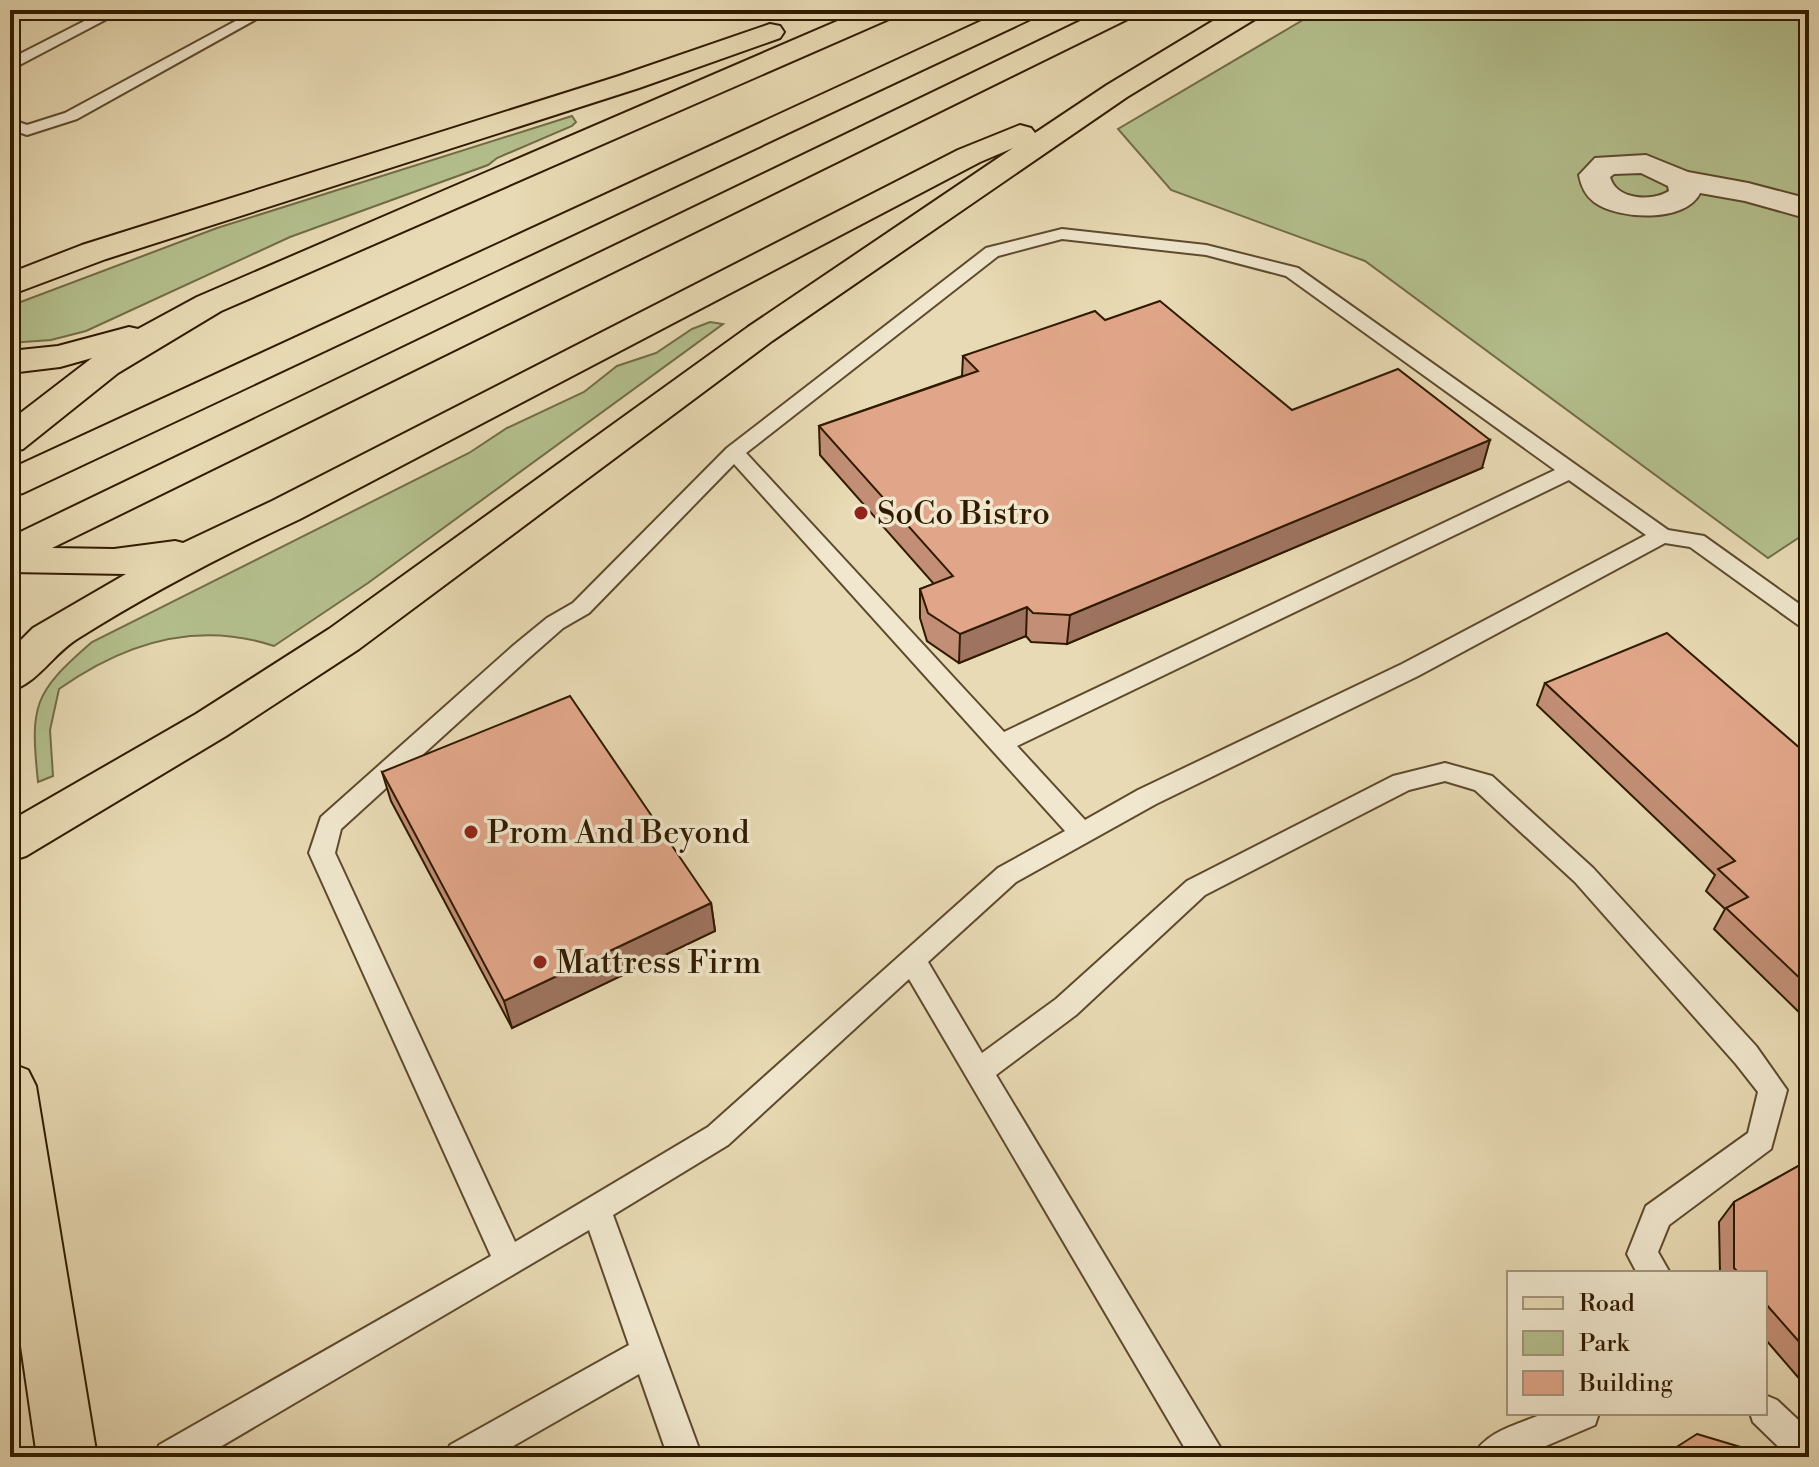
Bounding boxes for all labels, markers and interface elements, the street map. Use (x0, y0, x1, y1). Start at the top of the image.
place label: SoCo Bistro (877, 494, 1050, 534)
marker: SoCo Bistro (852, 504, 870, 522)
place label: Prom And Beyond (487, 813, 749, 853)
marker: Prom And Beyond (462, 823, 480, 841)
place label: Mattress Firm (556, 943, 761, 983)
marker: Mattress Firm (531, 953, 549, 971)
legend (1507, 1271, 1767, 1415)
text: Road (1579, 1289, 1635, 1319)
text: Park (1579, 1329, 1630, 1359)
text: Building (1578, 1369, 1673, 1399)

